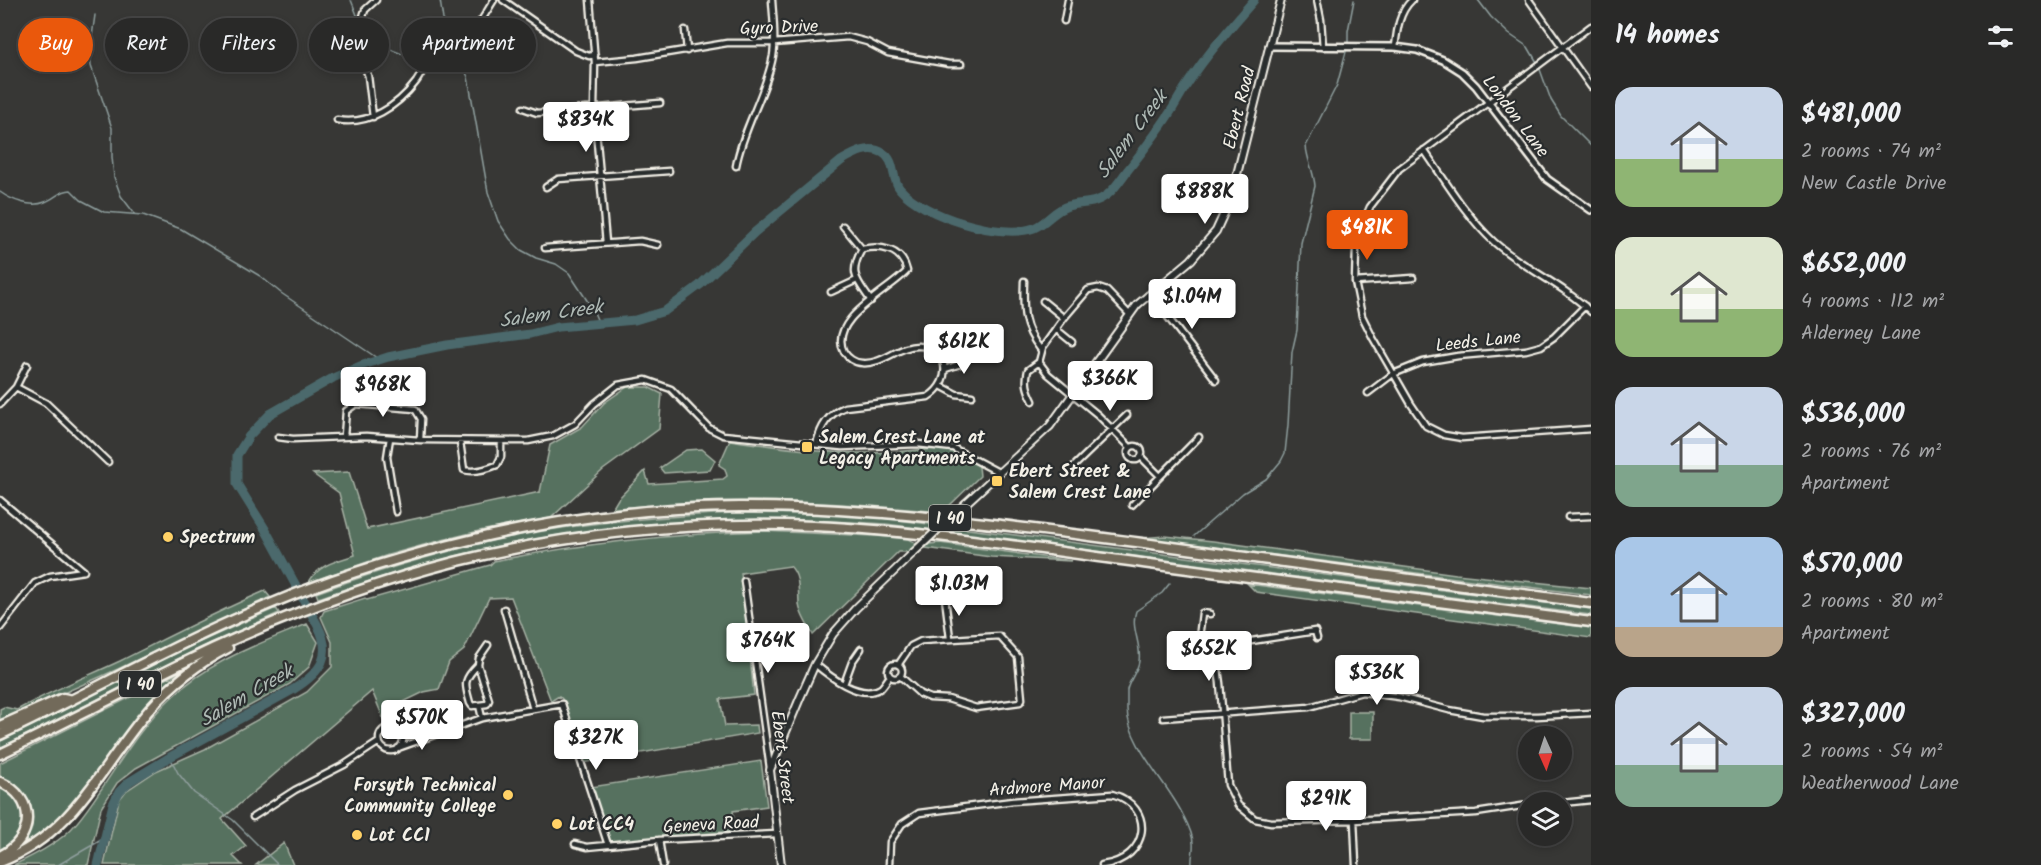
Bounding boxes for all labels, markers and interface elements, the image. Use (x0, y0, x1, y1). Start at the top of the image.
street label: Gyro Drive (739, 13, 819, 44)
text: 14 homes (1615, 15, 1720, 57)
chip: Buy (18, 18, 93, 72)
chip: Rent (105, 18, 188, 72)
chip: Filters (200, 18, 297, 72)
chip: New (309, 18, 389, 72)
chip: Apartment (401, 18, 536, 72)
icon: filters (1984, 20, 2017, 53)
street label: Ebert Road (1216, 63, 1265, 153)
street label: London Lane (1474, 69, 1556, 165)
water label: Salem Creek (1089, 82, 1178, 186)
text: $481,000 (1801, 94, 1901, 136)
pin: $834K (544, 102, 628, 153)
text: $834K (557, 105, 615, 137)
icon: home (1663, 111, 1735, 183)
text: 2 rooms · 74 m² (1801, 136, 1941, 168)
text: New Castle Drive (1801, 168, 1946, 200)
pin: $888K (1163, 174, 1247, 225)
text: $888K (1175, 177, 1235, 209)
pin: $481K (1325, 210, 1409, 261)
text: $481K (1341, 213, 1393, 245)
text: $652,000 (1801, 244, 1906, 286)
icon: home (1663, 261, 1735, 333)
pin: $1.04M (1143, 279, 1241, 330)
text: $1.04M (1163, 282, 1221, 314)
text: 4 rooms · 112 m² (1801, 286, 1944, 318)
water label: Salem Creek (498, 292, 608, 338)
text: Alderney Lane (1801, 318, 1921, 350)
pin: $612K (922, 324, 1006, 375)
street label: Leeds Lane (1434, 324, 1522, 361)
text: $612K (938, 327, 990, 359)
pin: $366K (1068, 361, 1152, 412)
text: $366K (1082, 364, 1138, 396)
pin: $968K (341, 367, 425, 418)
text: $968K (355, 370, 411, 402)
text: $536,000 (1801, 394, 1905, 436)
icon: home (1663, 411, 1735, 483)
place label: Salem Crest Lane at Legacy Apartments (819, 424, 986, 474)
text: 2 rooms · 76 m² (1801, 436, 1941, 468)
marker: Salem Crest Lane at Legacy Apartments (800, 440, 814, 454)
place label: Ebert Street & Salem Crest Lane (1009, 458, 1151, 508)
text: Apartment (1801, 468, 1890, 500)
marker: Ebert Street & Salem Crest Lane (990, 474, 1004, 488)
road number: I 40 (929, 505, 971, 531)
place label: Spectrum (180, 524, 256, 553)
marker: Spectrum (161, 530, 175, 544)
text: $570,000 (1801, 544, 1902, 586)
icon: home (1663, 561, 1735, 633)
pin: $1.03M (910, 566, 1008, 617)
text: $1.03M (930, 569, 988, 601)
text: 2 rooms · 80 m² (1801, 586, 1943, 618)
text: Apartment (1801, 618, 1890, 650)
pin: $764K (726, 623, 810, 674)
text: $764K (740, 626, 796, 658)
pin: $652K (1167, 631, 1251, 682)
text: $652K (1181, 634, 1237, 666)
pin: $536K (1335, 655, 1419, 706)
water label: Salem Creek (194, 656, 302, 737)
text: $536K (1349, 658, 1405, 690)
road number: I 40 (119, 671, 161, 697)
text: $327,000 (1801, 694, 1905, 736)
pin: $570K (380, 700, 464, 751)
text: $570K (395, 703, 449, 735)
street label: Ebert Street (761, 709, 802, 807)
icon: home (1663, 711, 1735, 783)
pin: $327K (554, 720, 638, 771)
text: $327K (568, 723, 624, 755)
north arrow (1518, 726, 1572, 780)
map controls (1518, 726, 1572, 846)
text: 2 rooms · 54 m² (1801, 736, 1942, 768)
text: Weatherwood Lane (1801, 768, 1959, 800)
street label: Ardmore Manor (988, 769, 1107, 806)
place label: Forsyth Technical Community College (344, 772, 496, 822)
pin: $291K (1284, 781, 1368, 832)
text: $291K (1300, 784, 1352, 816)
marker: Forsyth Technical Community College (501, 788, 515, 802)
button: layers (1518, 792, 1572, 846)
street label: Geneva Road (662, 808, 761, 842)
place label: Lot CC4 (569, 811, 634, 840)
marker: Lot CC4 (550, 817, 564, 831)
place label: Lot CC1 (369, 822, 430, 851)
marker: Lot CC1 (350, 828, 364, 842)

